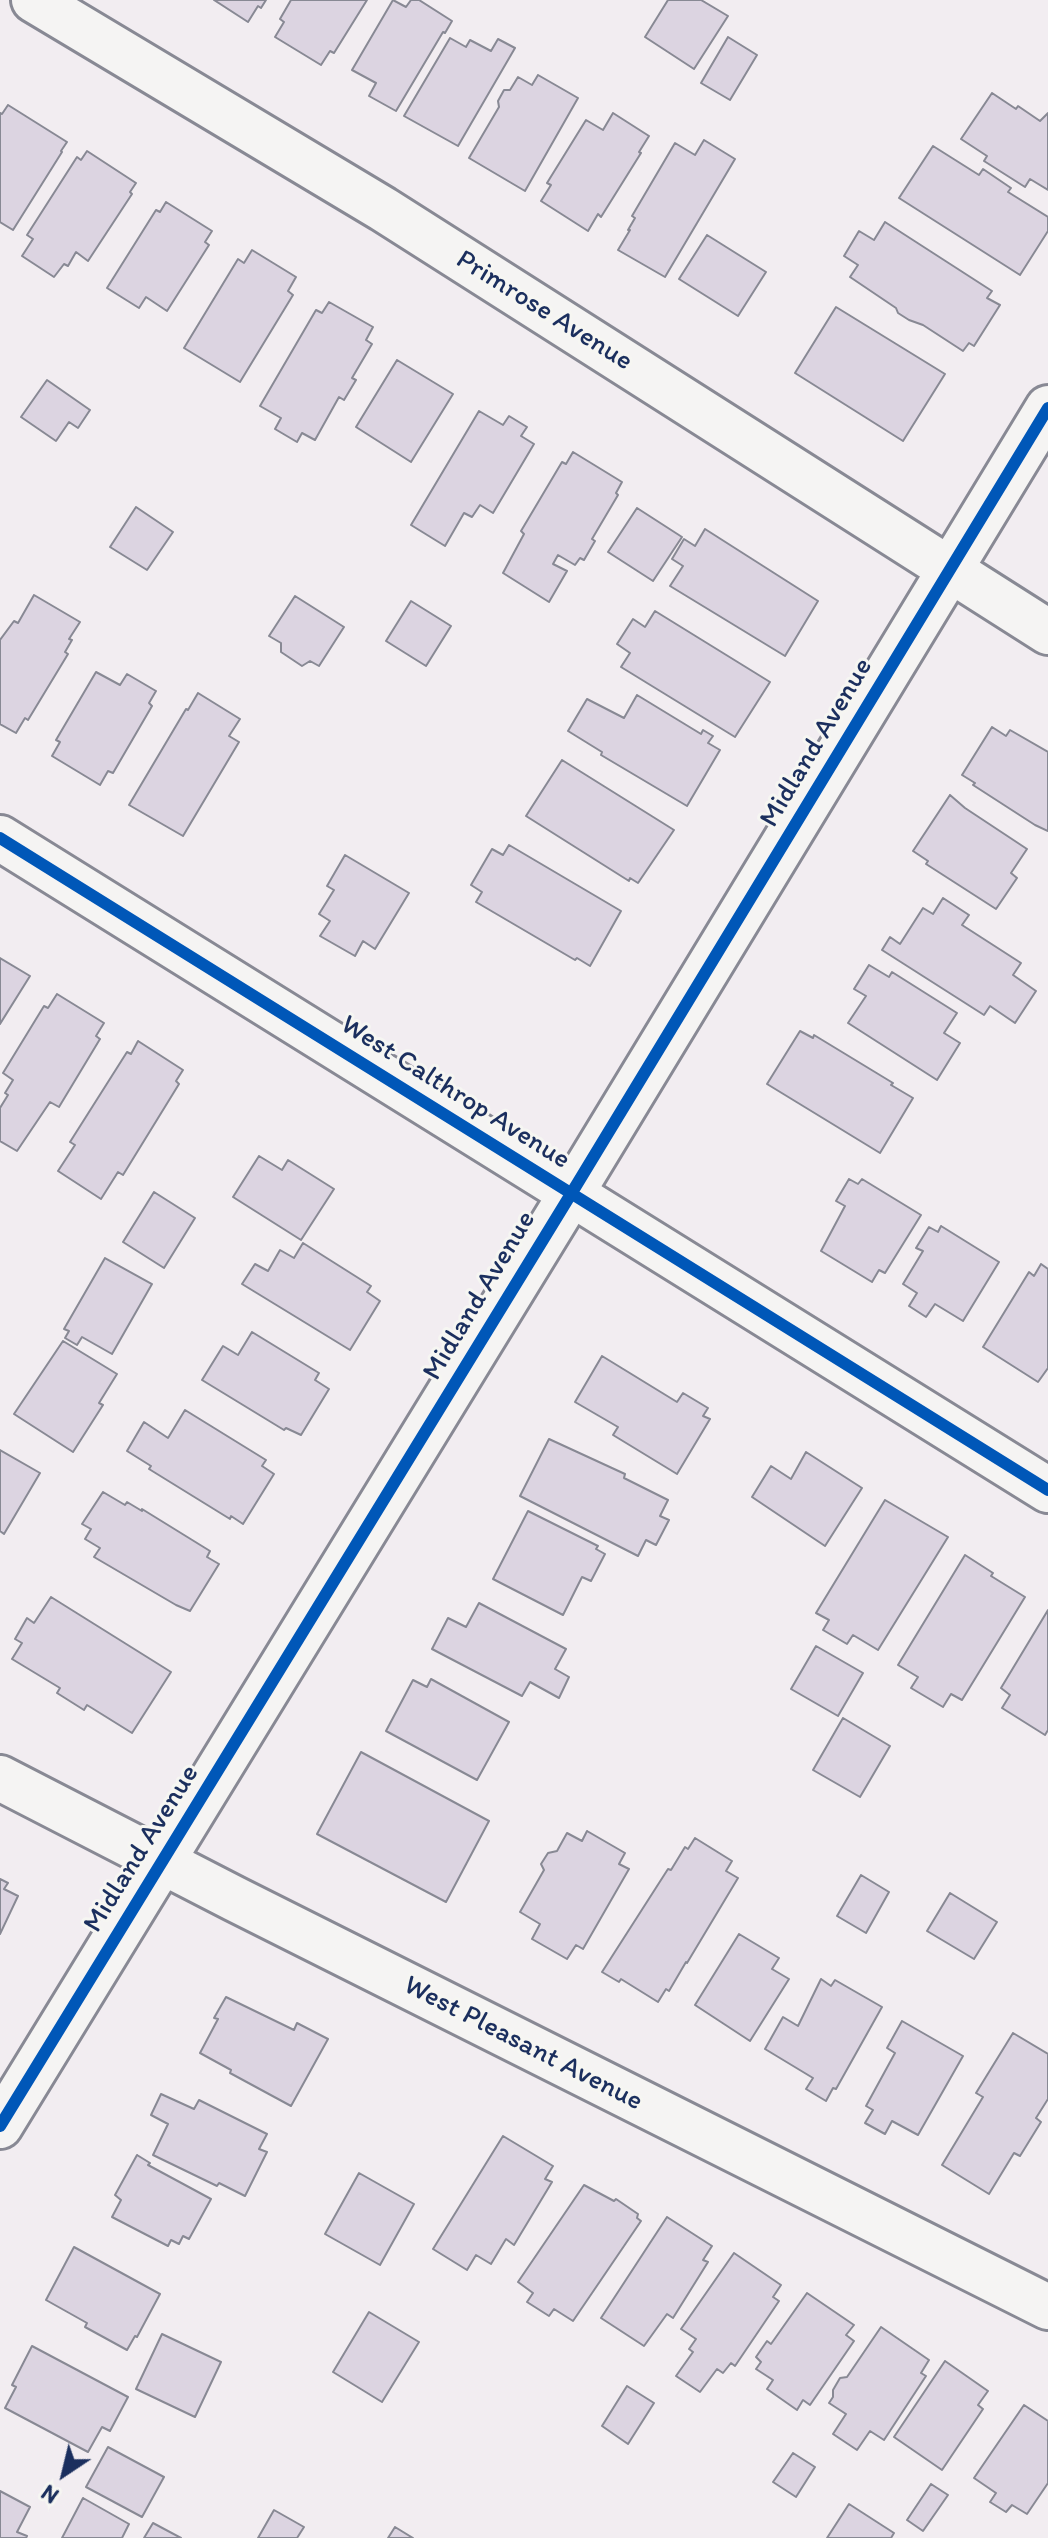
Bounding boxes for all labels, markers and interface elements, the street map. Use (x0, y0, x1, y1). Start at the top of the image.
street label: Primrose Avenue (449, 243, 639, 379)
street label: Midland Avenue (753, 652, 881, 834)
street label: West Calthrop Avenue (334, 1009, 576, 1177)
street label: Midland Avenue (416, 1205, 544, 1387)
street label: Midland Avenue (77, 1759, 207, 1939)
street label: West Pleasant Avenue (398, 1969, 648, 2119)
north arrow (24, 2434, 104, 2514)
text: N (36, 2479, 64, 2509)

